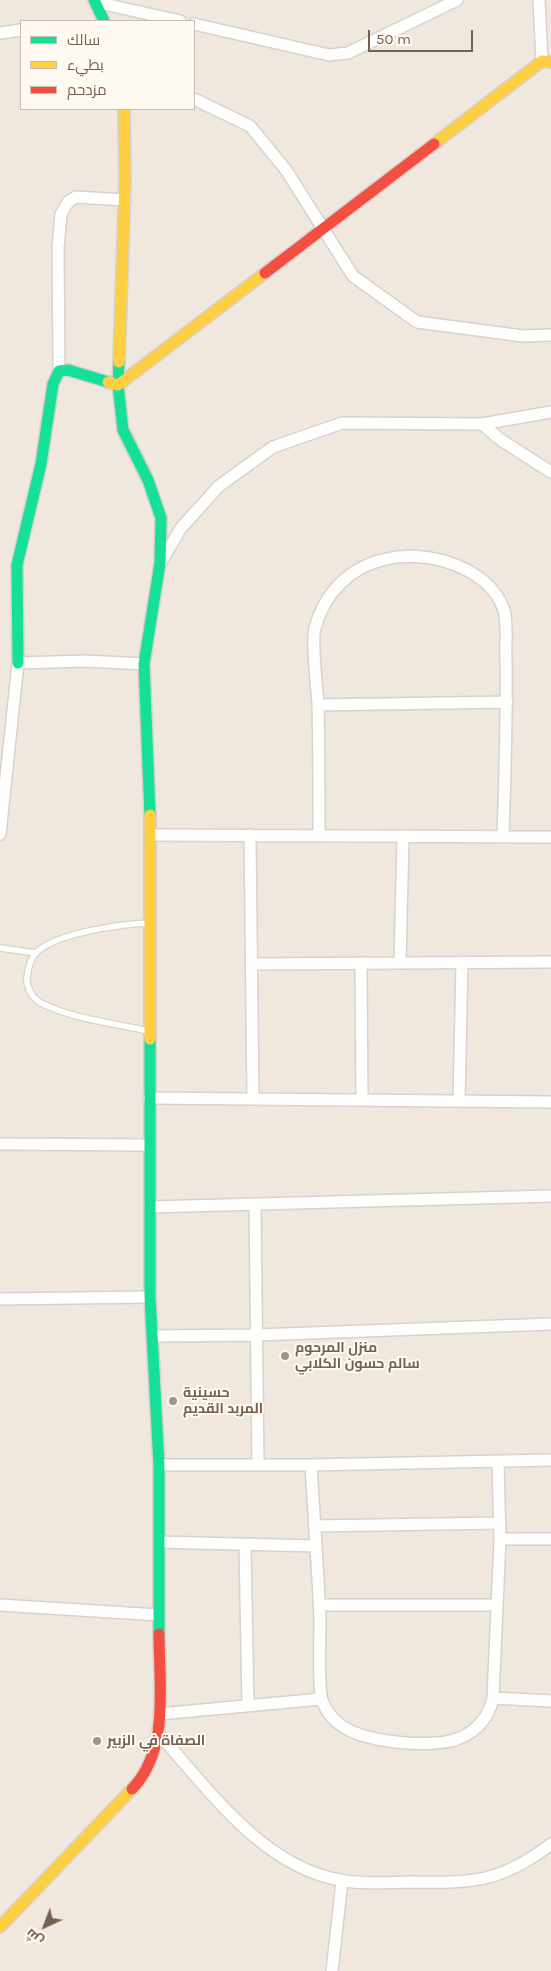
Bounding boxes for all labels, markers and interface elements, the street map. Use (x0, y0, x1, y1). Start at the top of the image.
legend (20, 20, 195, 110)
scale bar (371, 20, 476, 52)
text: 50 m (376, 30, 411, 48)
text: سالك (67, 31, 100, 49)
text: بطيء (67, 56, 104, 74)
text: مزدحم (67, 81, 107, 99)
place label: منزل المرحوم سالم حسون الكلابي (295, 1340, 420, 1372)
marker: منزل المرحوم سالم حسون الكلابي (279, 1350, 291, 1362)
place label: حسينية المربد القديم (183, 1385, 263, 1418)
marker: حسينية المربد القديم (167, 1395, 179, 1407)
place label: الصفاة في الزبير (107, 1733, 205, 1749)
marker: الصفاة في الزبير (91, 1735, 103, 1747)
north arrow (20, 1901, 70, 1951)
text: ش (22, 1925, 47, 1950)

